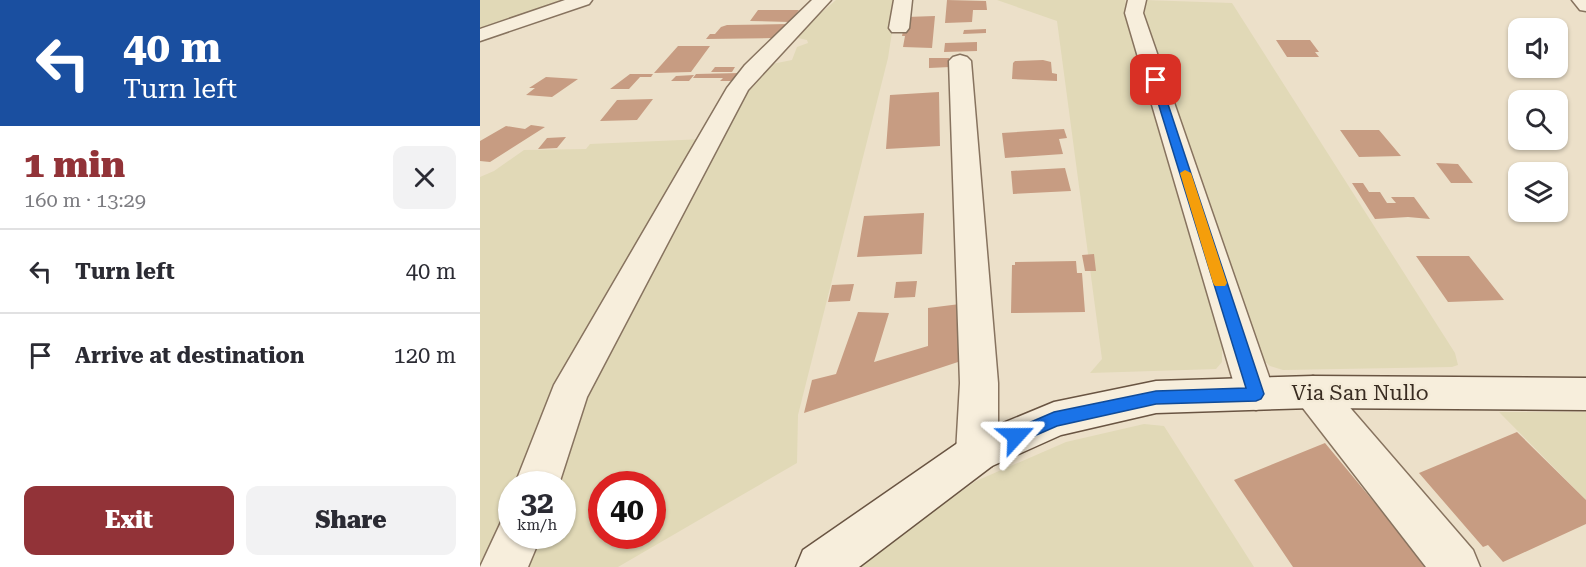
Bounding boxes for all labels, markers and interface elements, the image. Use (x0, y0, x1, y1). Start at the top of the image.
map controls (1508, 18, 1568, 222)
button: sound (1508, 18, 1568, 78)
text: 40 m (123, 23, 221, 72)
icon: left (24, 24, 102, 102)
pin (1130, 54, 1181, 105)
icon: arrive (1139, 63, 1172, 96)
text: Turn left (123, 73, 237, 105)
button: search (1508, 90, 1568, 150)
text: 1 min (24, 144, 125, 186)
button: close (393, 146, 456, 209)
button: layers (1508, 162, 1568, 222)
text: 160 m · 13:29 (24, 188, 146, 212)
icon: left (24, 255, 57, 288)
text: Turn left (75, 259, 175, 284)
text: 40 m (406, 259, 456, 284)
icon: arrive (24, 339, 57, 372)
text: Arrive at destination (75, 343, 304, 368)
text: 120 m (393, 343, 456, 368)
street label: Via San Nullo (1291, 381, 1429, 405)
position arrow (984, 404, 1048, 468)
speed limit sign: 40 (588, 471, 666, 549)
text: 32 (520, 485, 554, 520)
button: Exit (24, 486, 234, 555)
button: Share (246, 486, 456, 555)
text: km/h (517, 516, 557, 534)

